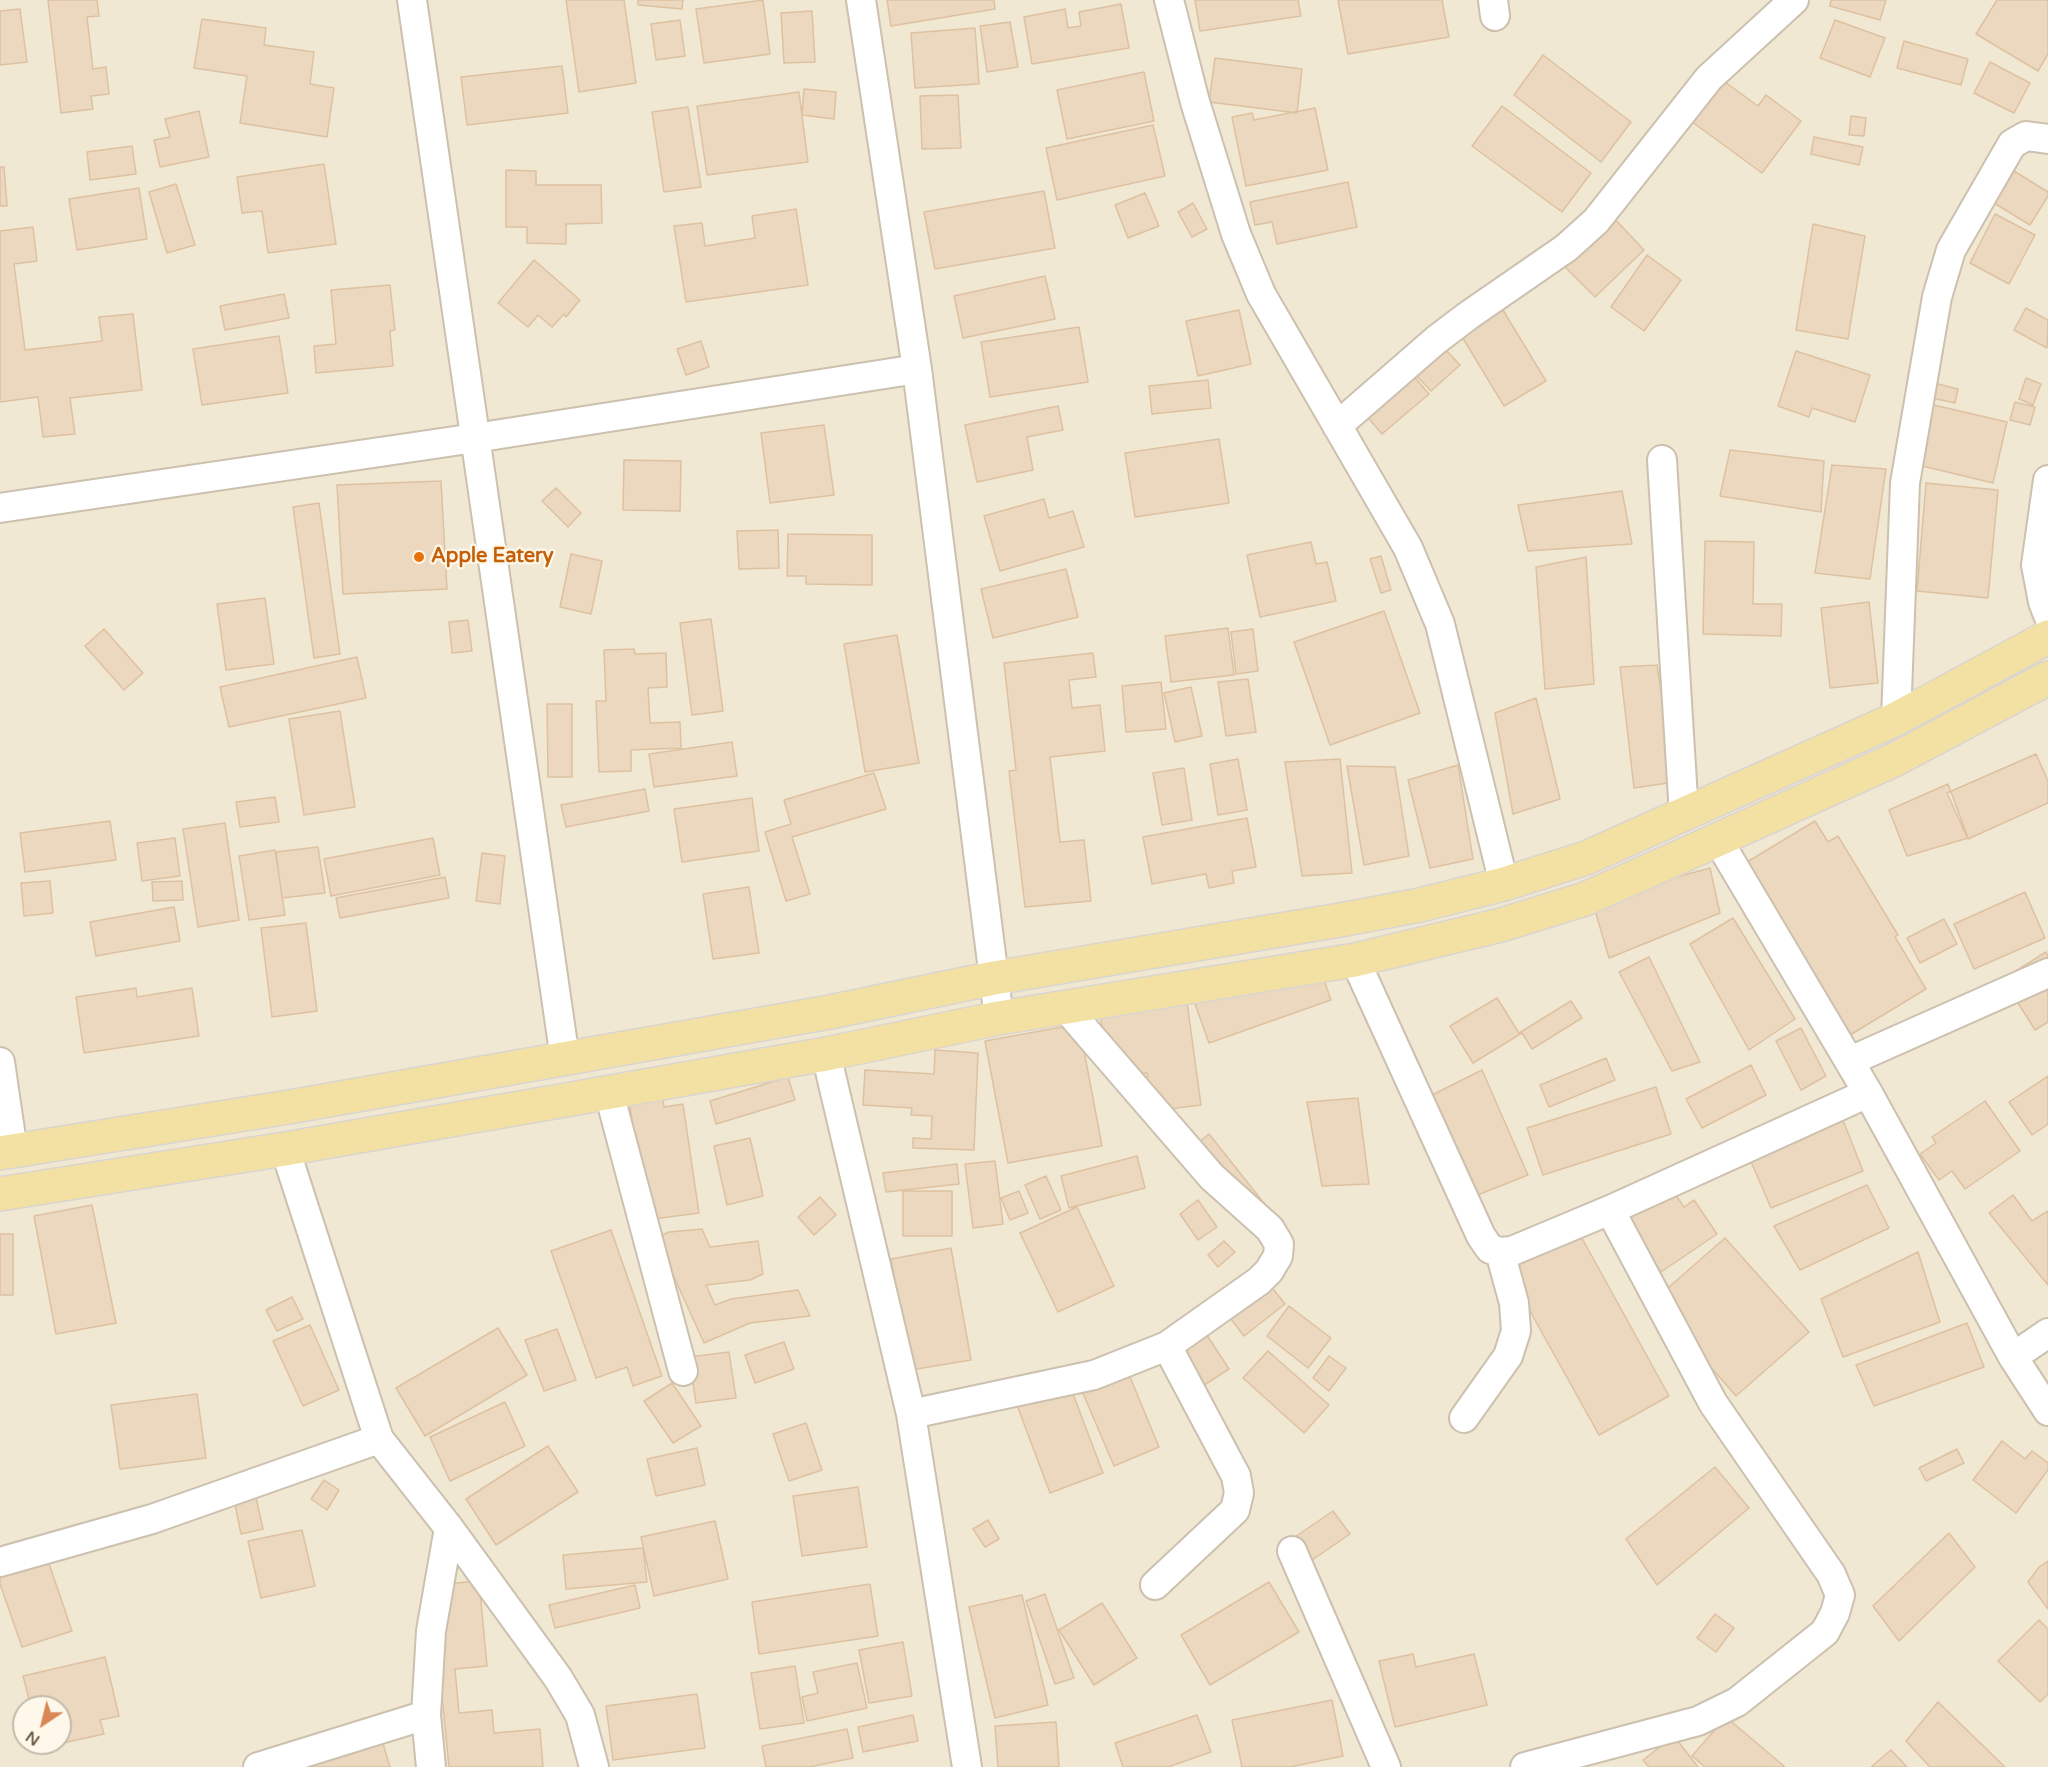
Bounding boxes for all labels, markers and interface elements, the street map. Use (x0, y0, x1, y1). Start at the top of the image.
place label: Apple Eatery (431, 545, 553, 569)
marker: Apple Eatery (412, 550, 426, 564)
north arrow (12, 1695, 72, 1755)
text: N (22, 1726, 44, 1750)

